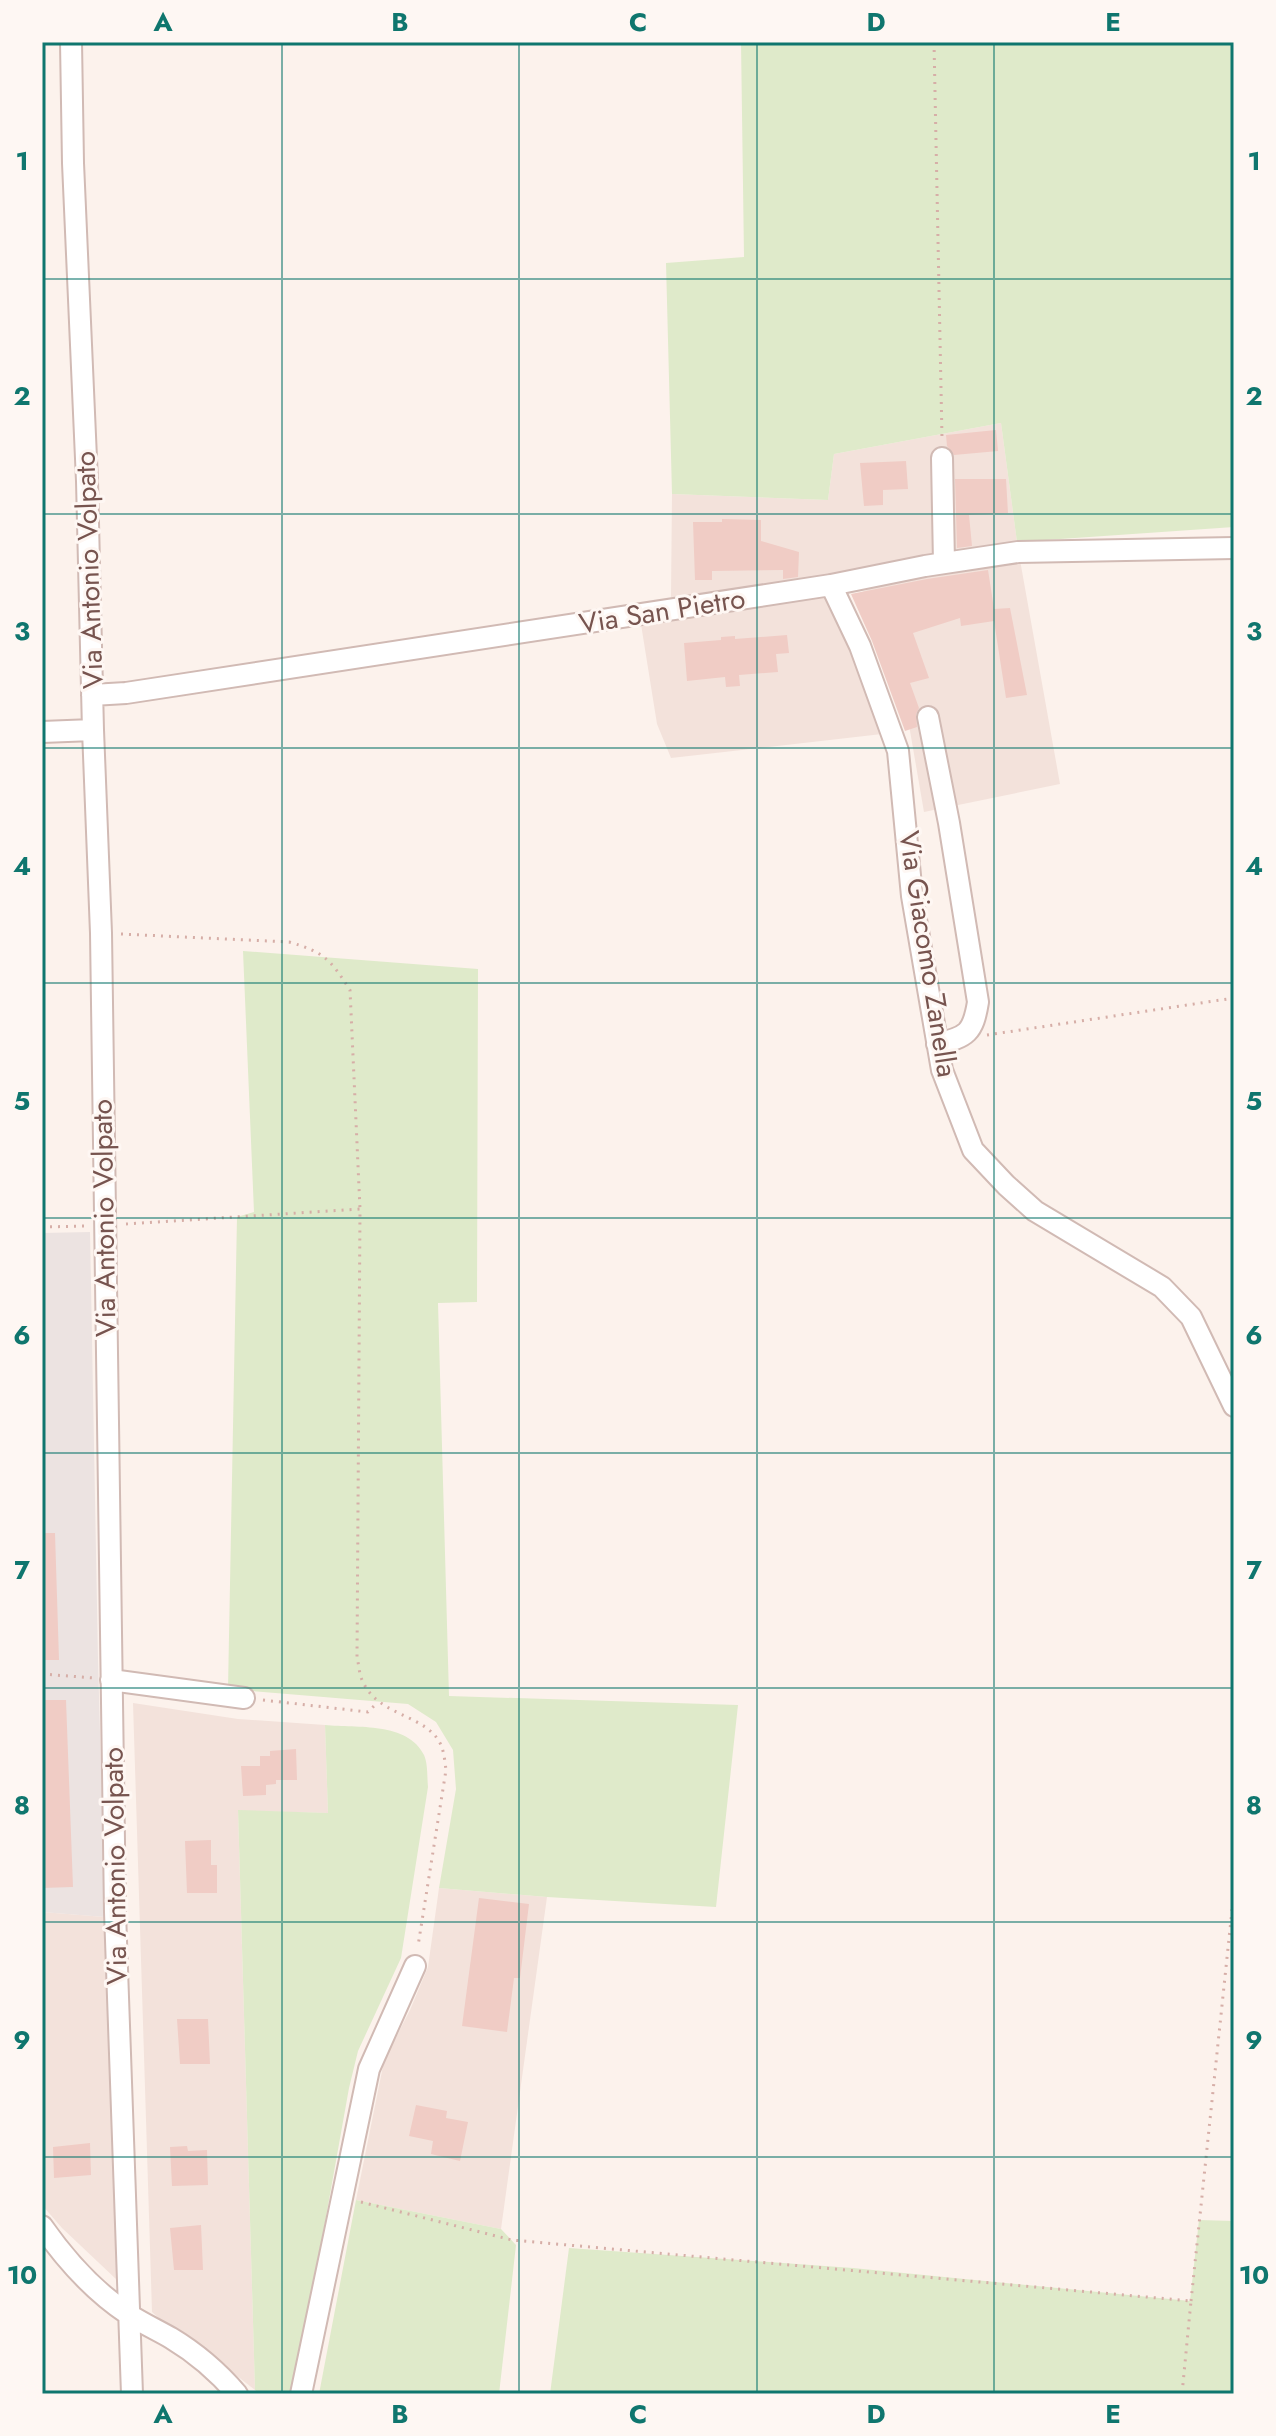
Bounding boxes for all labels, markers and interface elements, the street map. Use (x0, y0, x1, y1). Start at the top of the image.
text: A (152, 3, 173, 41)
text: B (391, 3, 409, 41)
text: C (629, 3, 647, 41)
text: D (866, 3, 886, 41)
text: E (1105, 3, 1121, 41)
text: 1 (15, 142, 29, 180)
text: 1 (1247, 142, 1261, 180)
text: 2 (13, 377, 31, 415)
text: 2 (1245, 377, 1263, 415)
street label: Via Antonio Volpato (64, 450, 114, 690)
street label: Via San Pietro (576, 578, 748, 644)
text: 3 (14, 612, 30, 650)
text: 3 (1246, 612, 1262, 650)
street label: Via Giacomo Zanella (888, 828, 968, 1080)
text: 4 (13, 847, 31, 885)
text: 4 (1245, 847, 1263, 885)
text: 5 (14, 1082, 30, 1120)
text: 5 (1246, 1082, 1262, 1120)
street label: Via Antonio Volpato (81, 1099, 127, 1337)
text: 6 (13, 1316, 31, 1354)
text: 6 (1245, 1316, 1263, 1354)
text: 7 (14, 1551, 30, 1589)
text: 7 (1246, 1551, 1262, 1589)
street label: Via Antonio Volpato (92, 1747, 138, 1985)
text: 8 (14, 1786, 30, 1824)
text: 8 (1246, 1786, 1262, 1824)
text: 9 (13, 2021, 31, 2059)
text: 9 (1245, 2021, 1263, 2059)
text: 10 (7, 2256, 37, 2294)
text: 10 (1239, 2256, 1269, 2294)
text: A (152, 2395, 173, 2433)
text: B (391, 2395, 409, 2433)
text: C (629, 2395, 647, 2433)
text: D (866, 2395, 886, 2433)
text: E (1105, 2395, 1121, 2433)

